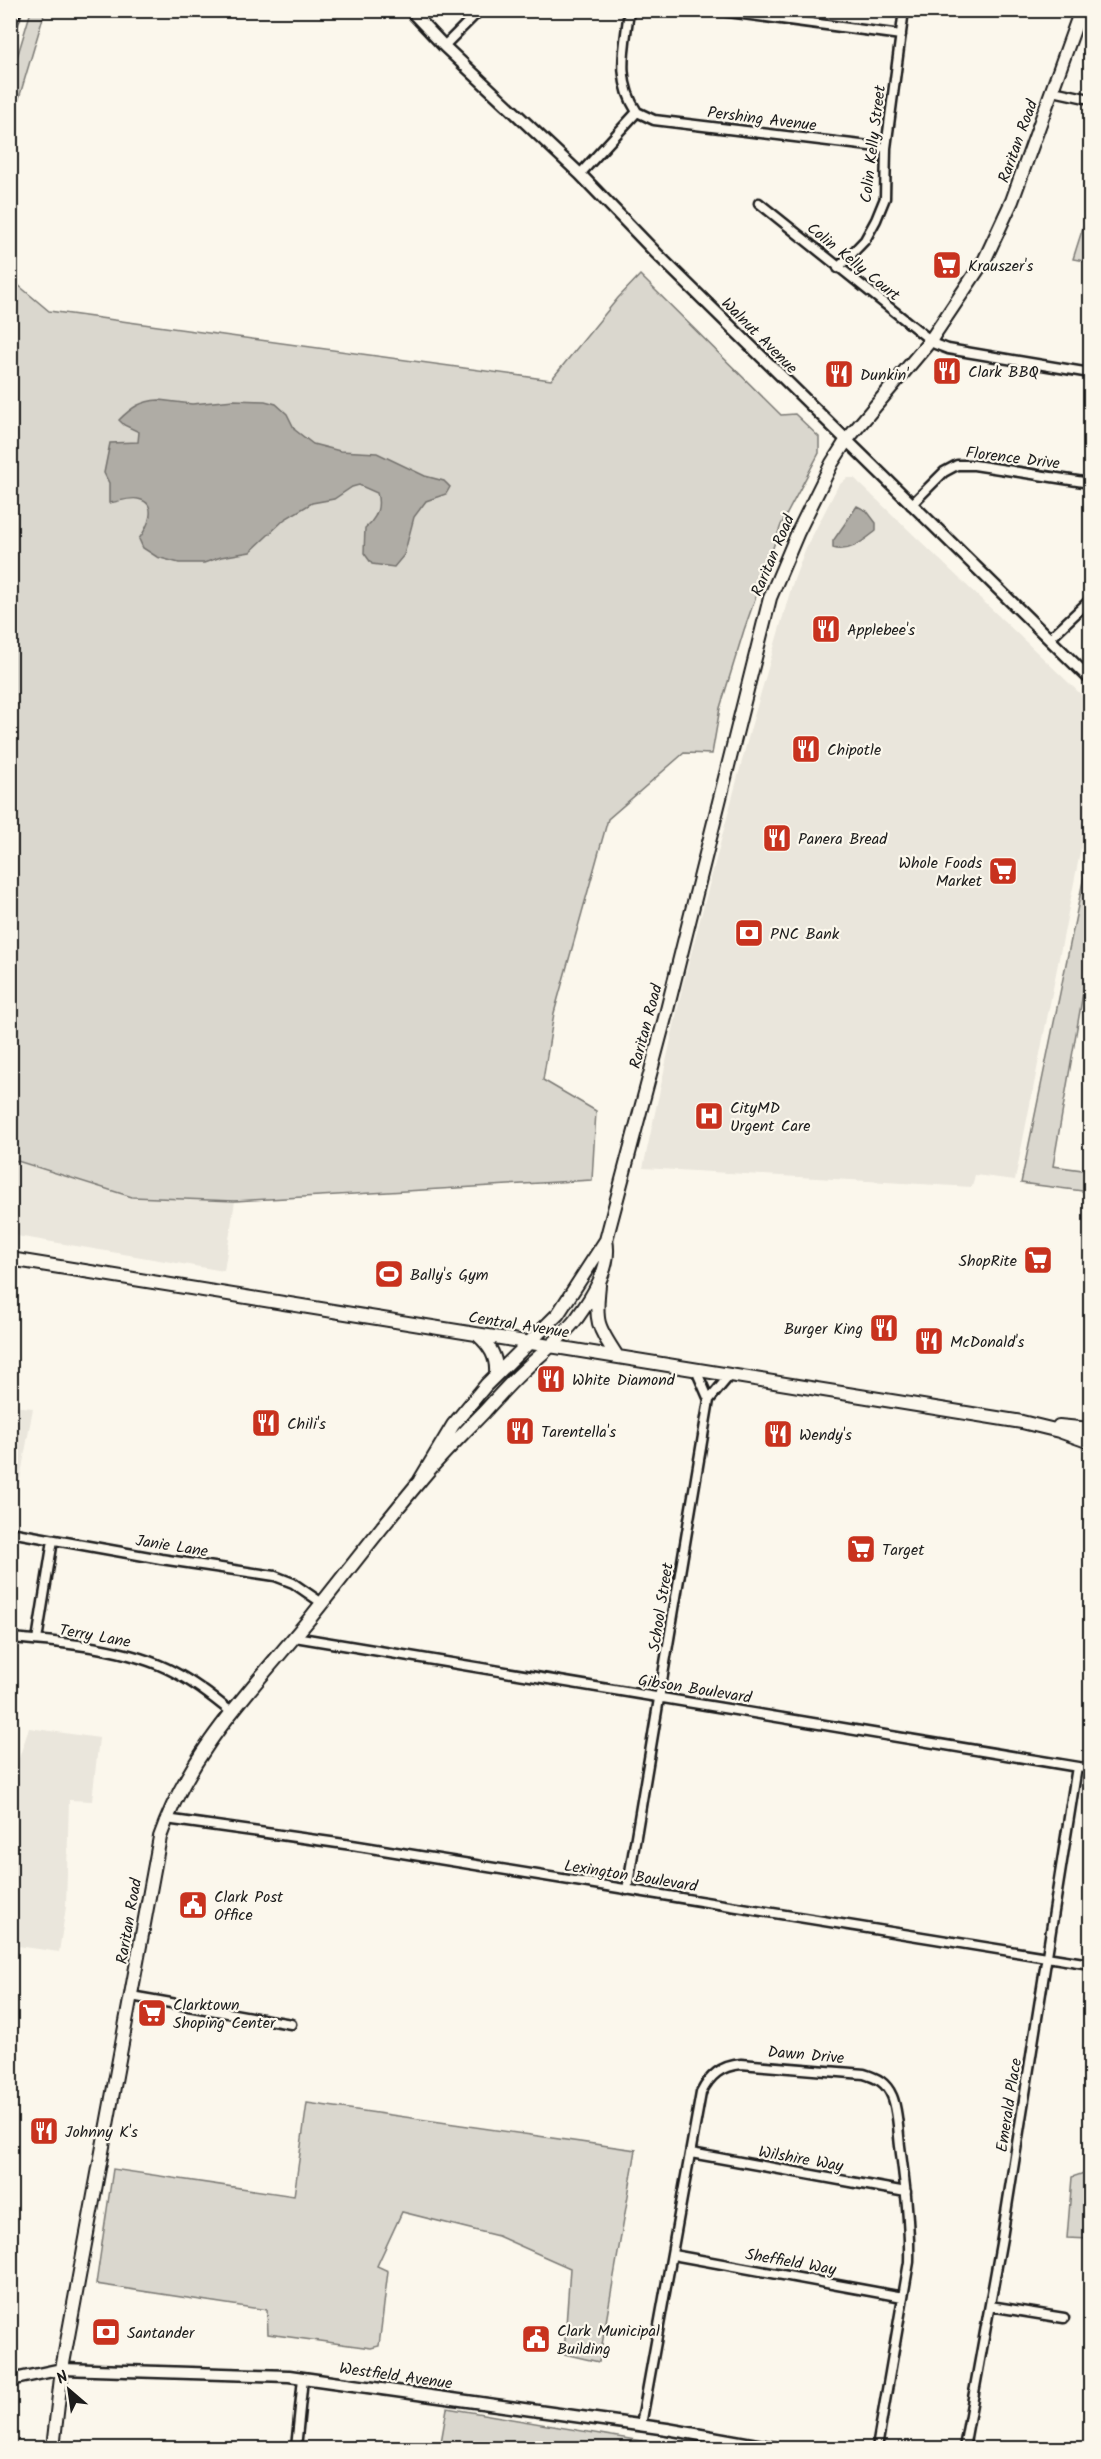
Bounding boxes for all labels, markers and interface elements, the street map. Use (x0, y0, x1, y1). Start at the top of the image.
street label: Colin Kelly Street (854, 83, 893, 205)
street label: Raritan Road (992, 96, 1045, 187)
street label: Pershing Avenue (706, 100, 818, 139)
street label: Colin Kelly Court (801, 217, 906, 308)
supermarket icon: Krauszer's (931, 249, 963, 281)
place label: Krauszer's (968, 254, 1034, 279)
street label: Walnut Avenue (715, 292, 803, 380)
restaurant icon: Clark BBQ (931, 355, 963, 387)
restaurant icon: Dunkin' (823, 358, 855, 390)
place label: Clark BBQ (968, 360, 1039, 385)
place label: Dunkin' (860, 363, 909, 388)
street label: Florence Drive (964, 440, 1061, 477)
street label: Raritan Road (745, 510, 802, 600)
restaurant icon: Applebee's (810, 613, 842, 645)
place label: Applebee's (847, 618, 915, 643)
restaurant icon: Chipotle (790, 733, 822, 765)
place label: Chipotle (827, 738, 881, 763)
restaurant icon: Panera Bread (761, 822, 793, 854)
place label: Panera Bread (798, 827, 888, 852)
place label: Whole Foods Market (898, 851, 983, 894)
supermarket icon: Whole Foods Market (987, 855, 1019, 887)
bank icon: PNC Bank (733, 917, 765, 949)
place label: PNC Bank (770, 922, 840, 947)
street label: Raritan Road (623, 980, 670, 1071)
place label: CityMD Urgent Care (730, 1096, 810, 1139)
hospital icon: CityMD Urgent Care (693, 1100, 725, 1132)
supermarket icon: ShopRite (1022, 1244, 1054, 1276)
place label: ShopRite (958, 1249, 1017, 1274)
sports icon: Bally's Gym (373, 1258, 405, 1290)
place label: Bally's Gym (410, 1263, 489, 1288)
street label: Central Avenue (467, 1305, 571, 1346)
restaurant icon: Burger King (868, 1312, 900, 1344)
place label: Burger King (784, 1317, 863, 1342)
restaurant icon: McDonald's (913, 1325, 945, 1357)
place label: McDonald's (950, 1330, 1025, 1355)
restaurant icon: White Diamond (535, 1363, 567, 1395)
place label: White Diamond (572, 1368, 676, 1393)
restaurant icon: Chili's (250, 1407, 282, 1439)
place label: Chili's (287, 1412, 326, 1437)
restaurant icon: Tarentella's (504, 1415, 536, 1447)
restaurant icon: Wendy's (762, 1418, 794, 1450)
place label: Tarentella's (541, 1420, 616, 1445)
place label: Wendy's (799, 1423, 852, 1448)
street label: Janie Lane (134, 1528, 210, 1565)
supermarket icon: Target (845, 1533, 877, 1565)
place label: Target (882, 1538, 925, 1563)
street label: School Street (642, 1560, 681, 1653)
street label: Terry Lane (57, 1618, 132, 1655)
street label: Gibson Boulevard (636, 1668, 754, 1711)
street label: Lexington Boulevard (562, 1854, 700, 1900)
street label: Raritan Road (110, 1875, 149, 1966)
place label: Clark Post Office (214, 1885, 284, 1928)
public building icon: Clark Post Office (177, 1889, 209, 1921)
place label: Clarktown Shoping Center (173, 1993, 277, 2036)
supermarket icon: Clarktown Shoping Center (136, 1997, 168, 2029)
street label: Dawn Drive (766, 2040, 845, 2071)
street label: Emerald Place (990, 2056, 1029, 2154)
restaurant icon: Johnny K's (28, 2115, 60, 2147)
place label: Johnny K's (65, 2120, 138, 2145)
street label: Wilshire Way (756, 2140, 846, 2179)
street label: Sheffield Way (743, 2242, 839, 2283)
bank icon: Santander (90, 2316, 122, 2348)
place label: Clark Municipal Building (557, 2319, 660, 2362)
place label: Santander (127, 2321, 196, 2346)
public building icon: Clark Municipal Building (520, 2323, 552, 2355)
street label: Westfield Avenue (338, 2356, 454, 2397)
north arrow (39, 2360, 99, 2420)
text: N (52, 2365, 73, 2392)

